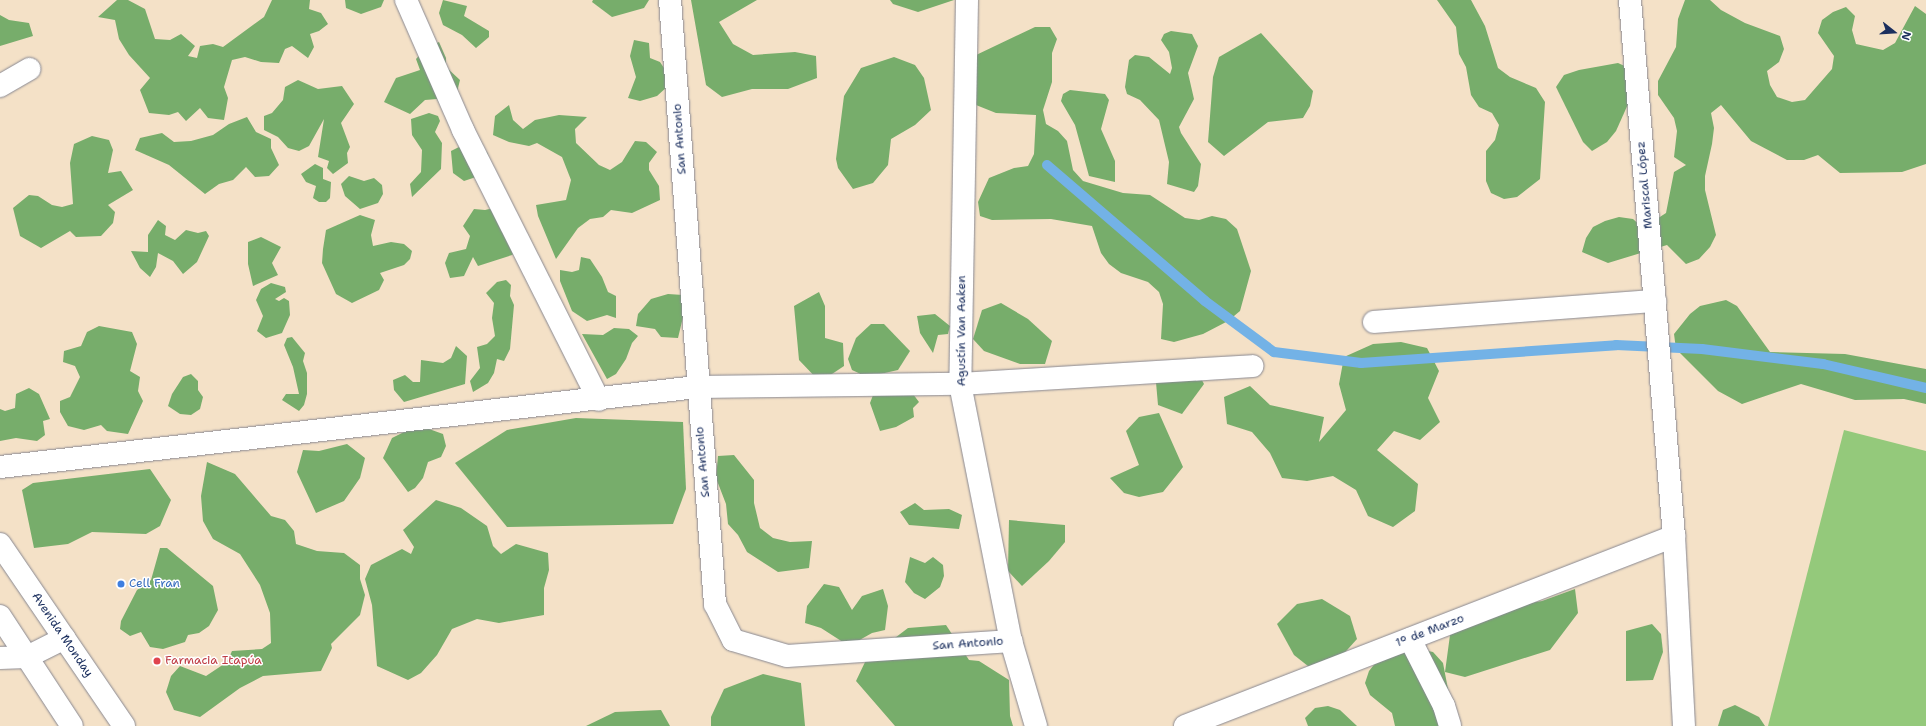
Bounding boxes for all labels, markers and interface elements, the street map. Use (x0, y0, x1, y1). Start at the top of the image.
north arrow (1874, 12, 1914, 52)
text: N (1898, 29, 1914, 42)
street label: San Antonio (670, 103, 690, 175)
street label: Mariscal López (1634, 140, 1656, 230)
street label: Agustín Van Aaken (955, 276, 969, 386)
street label: San Antonio (693, 426, 713, 498)
place label: Cell Fran (129, 577, 180, 591)
marker: Cell Fran (116, 579, 126, 589)
street label: Avenida Monday (28, 590, 96, 680)
street label: 1° de Marzo (1394, 611, 1466, 651)
street label: San Antonio (932, 634, 1004, 654)
place label: Farmacia Itapúa (165, 654, 262, 668)
marker: Farmacia Itapúa (152, 656, 162, 666)

